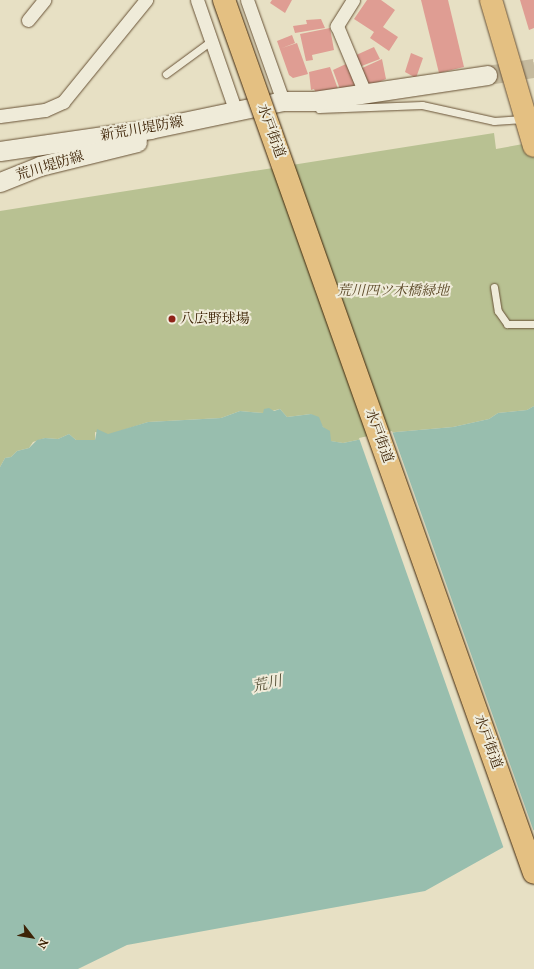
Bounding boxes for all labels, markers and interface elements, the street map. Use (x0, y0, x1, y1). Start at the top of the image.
street label: 水戸街道 (254, 102, 288, 160)
street label: 新荒川堤防線 (99, 113, 185, 145)
street label: 荒川堤防線 (14, 148, 86, 184)
park label: 荒川四ツ木橋緑地 (337, 283, 449, 299)
place label: 八広野球場 (180, 311, 250, 327)
marker: 八広野球場 (167, 314, 177, 324)
street label: 水戸街道 (362, 407, 396, 465)
water label: 荒川 (250, 672, 284, 696)
street label: 水戸街道 (471, 713, 505, 771)
north arrow (12, 917, 52, 957)
text: N (35, 936, 51, 951)

